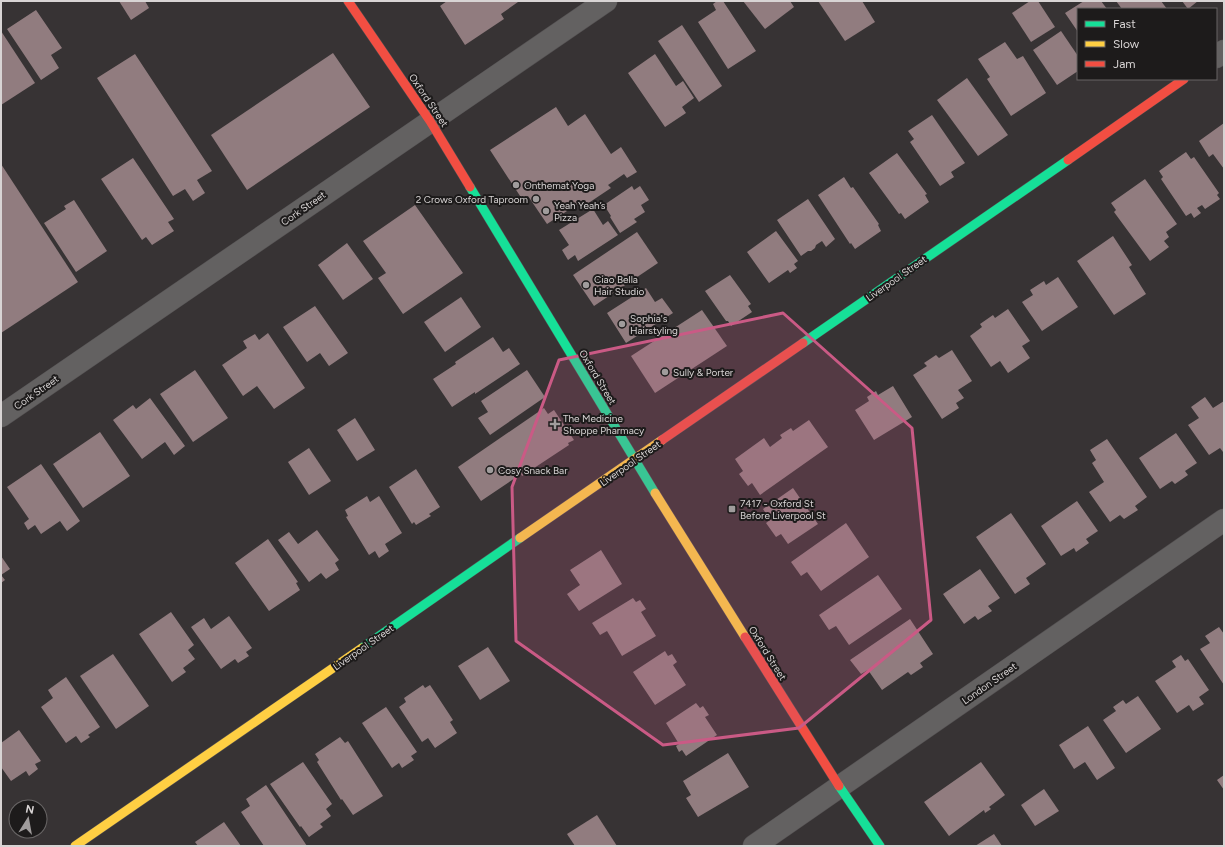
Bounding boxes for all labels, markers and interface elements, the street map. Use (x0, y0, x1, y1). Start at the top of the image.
legend (1077, 8, 1217, 80)
text: Fast (1113, 17, 1136, 31)
text: Slow (1113, 37, 1140, 51)
text: Jam (1113, 57, 1136, 71)
street label: Oxford Street (406, 71, 451, 130)
place label: Onthemat Yoga (524, 179, 594, 192)
marker: Onthemat Yoga (511, 180, 521, 190)
street label: Cork Street (278, 188, 328, 229)
place label: 2 Crows Oxford Taproom (416, 193, 528, 206)
marker: 2 Crows Oxford Taproom (531, 194, 541, 204)
place label: Yeah Yeah’s Pizza (554, 199, 606, 224)
marker: Yeah Yeah’s Pizza (541, 206, 551, 216)
street label: Liverpool Street (863, 252, 930, 304)
place label: Ciao Bella Hair Studio (594, 273, 644, 298)
marker: Ciao Bella Hair Studio (581, 280, 591, 290)
place label: Sophia's Hairstyling (630, 312, 678, 337)
marker: Sophia's Hairstyling (617, 319, 627, 329)
street label: Oxford Street (576, 347, 619, 407)
place label: Sully & Porter (673, 366, 734, 379)
marker: Sully & Porter (660, 367, 670, 377)
street label: Cork Street (11, 372, 61, 413)
place label: The Medicine Shoppe Pharmacy (563, 412, 645, 437)
marker: The Medicine Shoppe Pharmacy (550, 419, 560, 429)
street label: Liverpool Street (597, 437, 664, 489)
place label: Cosy Snack Bar (498, 464, 568, 477)
marker: Cosy Snack Bar (485, 465, 495, 475)
place label: 7417 - Oxford St Before Liverpool St (740, 497, 826, 522)
marker: 7417 - Oxford St Before Liverpool St (727, 504, 737, 514)
street label: Liverpool Street (330, 621, 397, 673)
street label: Oxford Street (746, 624, 790, 683)
street label: London Street (959, 660, 1020, 707)
north arrow (8, 799, 48, 839)
text: N (24, 802, 35, 817)

